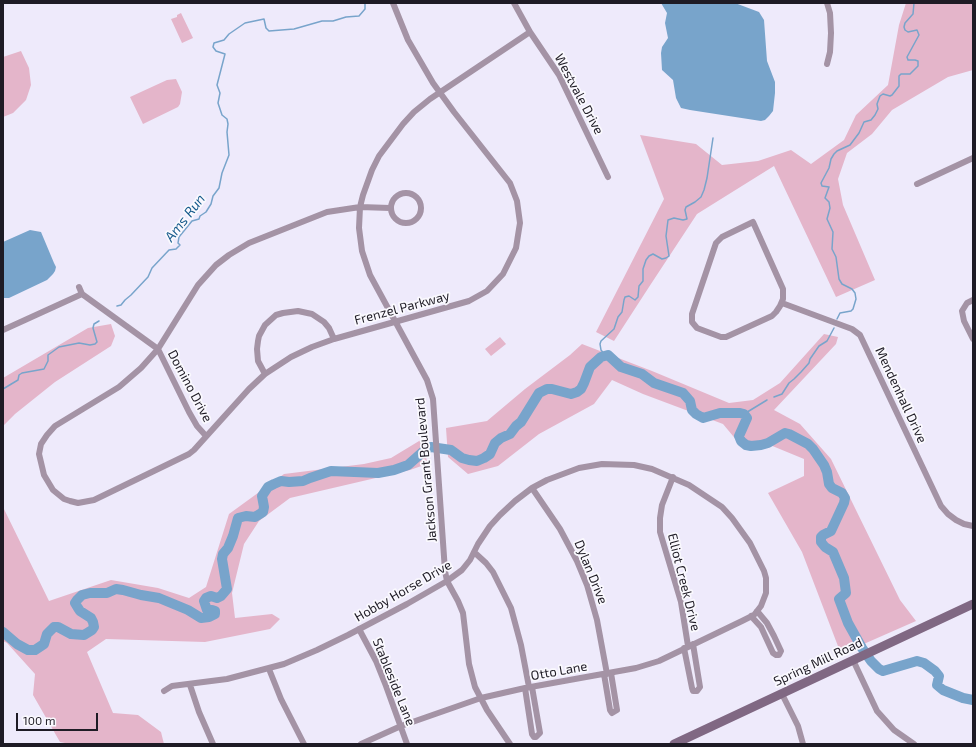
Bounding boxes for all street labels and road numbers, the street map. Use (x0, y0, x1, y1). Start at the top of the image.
street label: Westvale Drive (551, 51, 607, 137)
street label: Frenzel Parkway (353, 288, 451, 328)
street label: Mendenhall Drive (872, 345, 930, 445)
street label: Domino Drive (164, 347, 216, 425)
street label: Jackson Grant Boulevard (412, 397, 440, 543)
street label: Elliot Creek Drive (664, 531, 704, 633)
street label: Dylan Drive (571, 538, 611, 606)
street label: Hobby Horse Drive (352, 557, 454, 625)
street label: Spring Mill Road (771, 635, 865, 689)
street label: Stableside Lane (369, 636, 419, 728)
street label: Otto Lane (529, 658, 589, 684)

